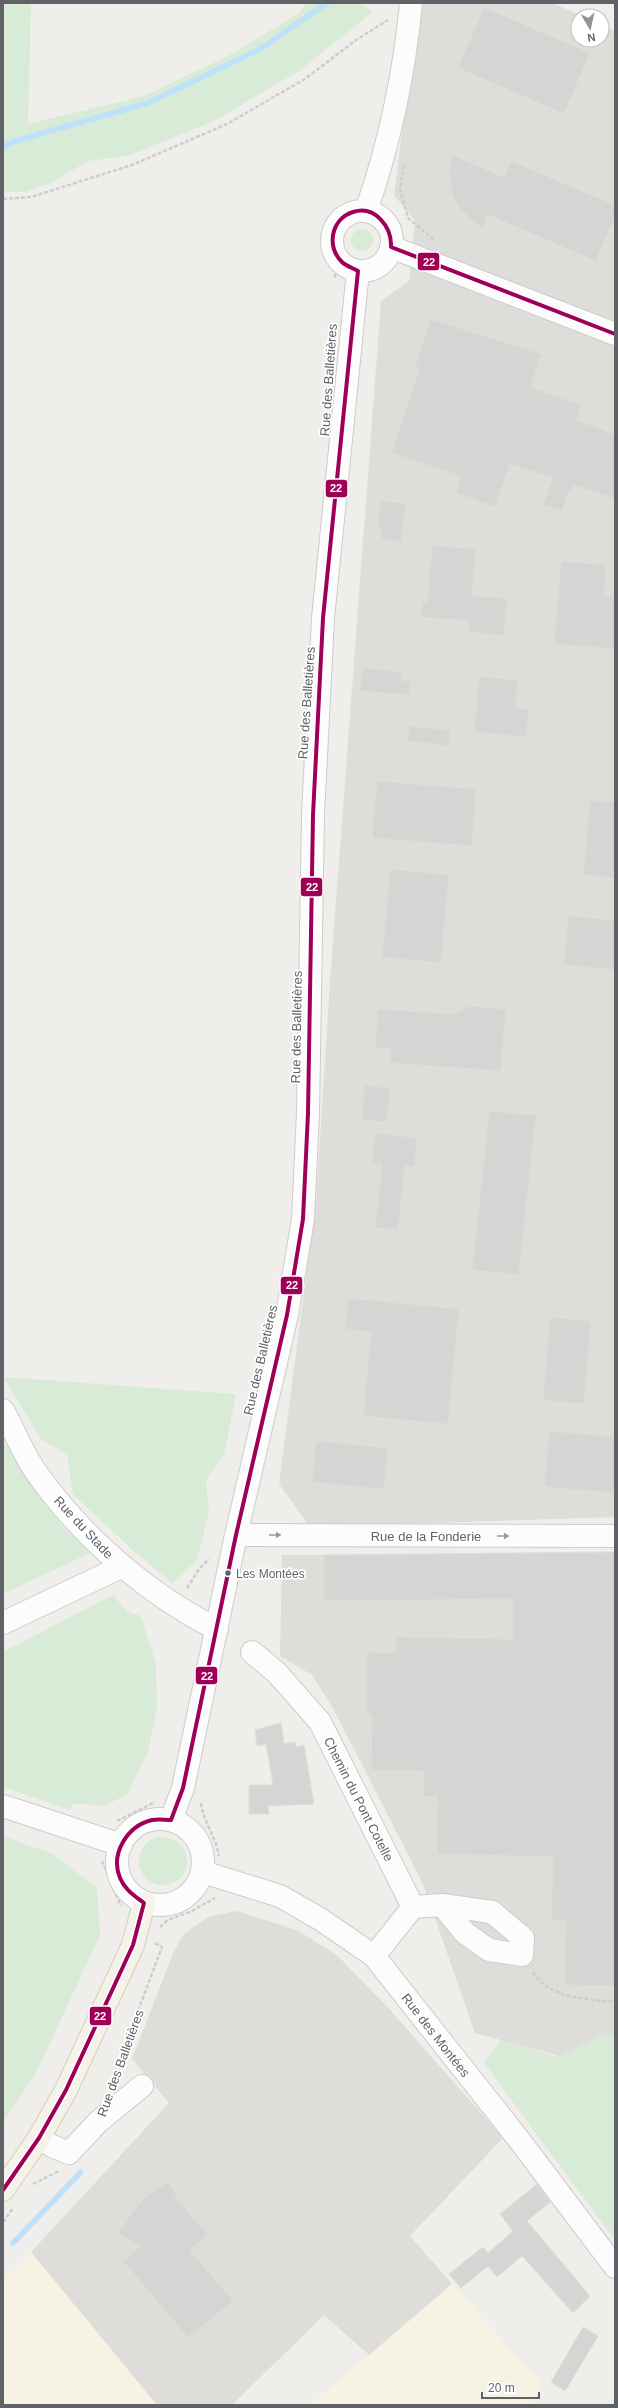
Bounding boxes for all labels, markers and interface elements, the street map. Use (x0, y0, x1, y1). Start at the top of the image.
north arrow (570, 8, 610, 48)
text: N (587, 31, 596, 44)
line badge: 22 (417, 252, 440, 271)
text: 22 (423, 256, 435, 268)
street label: Rue des Balletières (317, 323, 340, 437)
line badge: 22 (325, 479, 348, 498)
text: 22 (330, 482, 342, 494)
street label: Rue des Balletières (295, 646, 318, 760)
line badge: 22 (300, 877, 323, 897)
text: 22 (306, 881, 318, 893)
street label: Rue des Balletières (288, 970, 305, 1083)
line badge: 22 (280, 1276, 303, 1295)
text: 22 (286, 1279, 298, 1291)
street label: Rue des Balletières (240, 1303, 281, 1417)
street label: Rue du Stade (51, 1493, 116, 1562)
street label: Rue de la Fonderie (371, 1529, 481, 1544)
one-way arrow (269, 1532, 282, 1538)
one-way arrow (497, 1533, 510, 1539)
place label: Les Montées (236, 1567, 305, 1581)
marker: Les Montées (223, 1568, 233, 1578)
line badge: 22 (195, 1666, 218, 1685)
text: 22 (201, 1670, 213, 1682)
street label: Chemin du Pont Cotelle (321, 1735, 396, 1864)
street label: Rue des Montées (398, 1991, 473, 2080)
line badge: 22 (89, 2006, 112, 2026)
street label: Rue des Balletières (94, 2007, 147, 2119)
text: 22 (94, 2010, 106, 2022)
scale bar (482, 2374, 539, 2400)
text: 20 m (488, 2381, 515, 2395)

